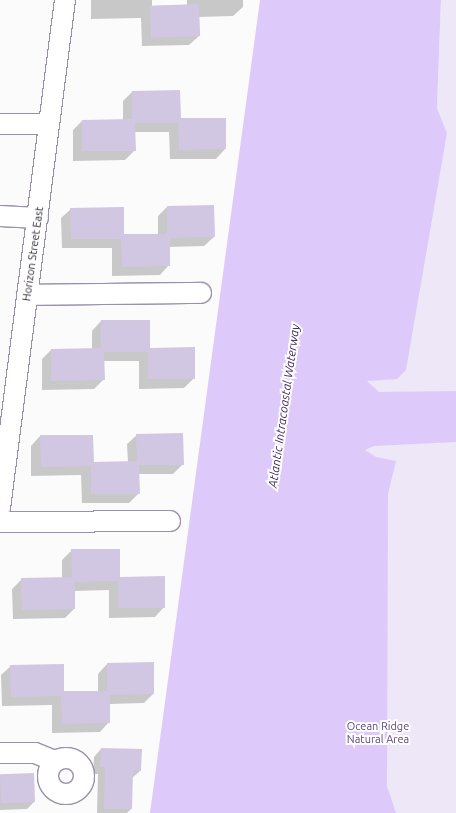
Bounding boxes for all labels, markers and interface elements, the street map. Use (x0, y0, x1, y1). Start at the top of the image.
street label: Horizon Street East (20, 206, 46, 302)
water label: Atlantic Intracoastal Waterway (265, 323, 303, 489)
park label: Ocean Ridge Natural Area (347, 720, 409, 746)

